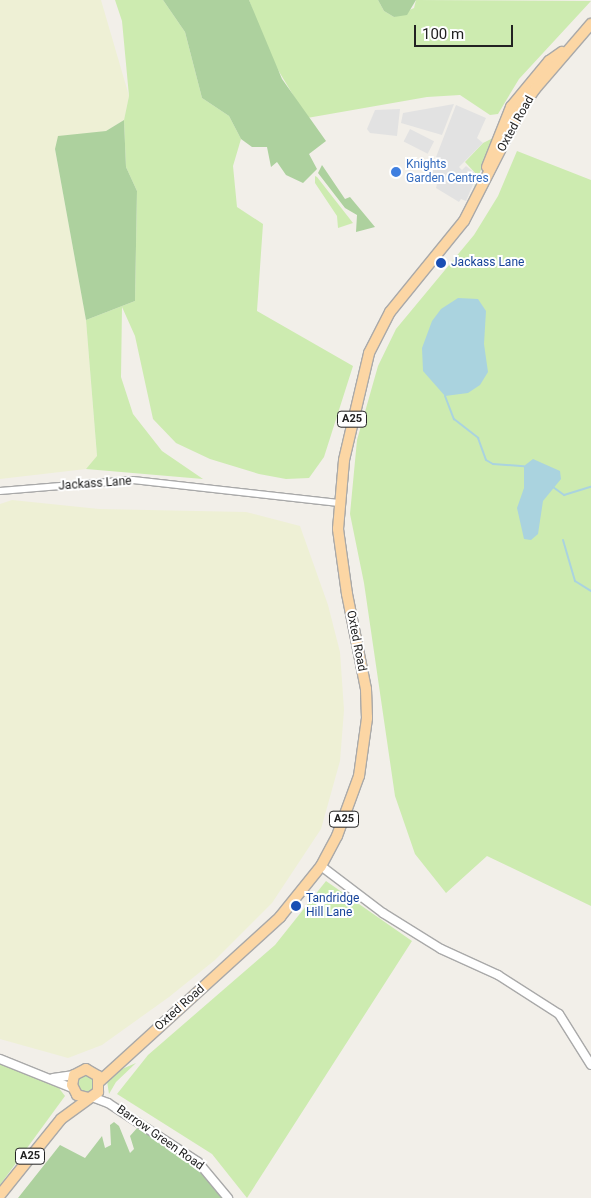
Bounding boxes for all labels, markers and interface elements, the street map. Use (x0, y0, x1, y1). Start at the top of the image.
scale bar (416, 15, 515, 47)
text: 100 m (422, 25, 464, 43)
street label: Oxted Road (495, 93, 537, 155)
place label: Knights Garden Centres (406, 158, 489, 186)
marker: Knights Garden Centres (390, 166, 402, 178)
place label: Jackass Lane (451, 256, 524, 270)
marker: Jackass Lane (435, 257, 447, 269)
road number: A25 (336, 410, 368, 428)
street label: Jackass Lane (58, 474, 132, 494)
street label: Oxted Road (343, 609, 369, 673)
road number: A25 (328, 811, 360, 828)
place label: Tandridge Hill Lane (306, 892, 359, 920)
marker: Tandridge Hill Lane (290, 900, 302, 912)
street label: Oxted Road (152, 982, 208, 1034)
street label: Barrow Green Road (114, 1103, 206, 1173)
road number: A25 (14, 1148, 46, 1164)

